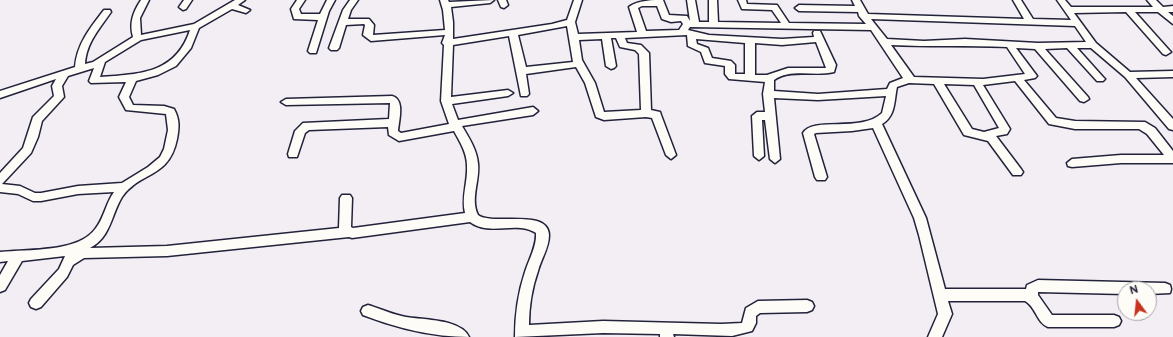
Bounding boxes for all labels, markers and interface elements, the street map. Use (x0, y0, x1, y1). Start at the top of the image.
north arrow (1117, 281, 1157, 321)
text: N (1128, 283, 1140, 297)

